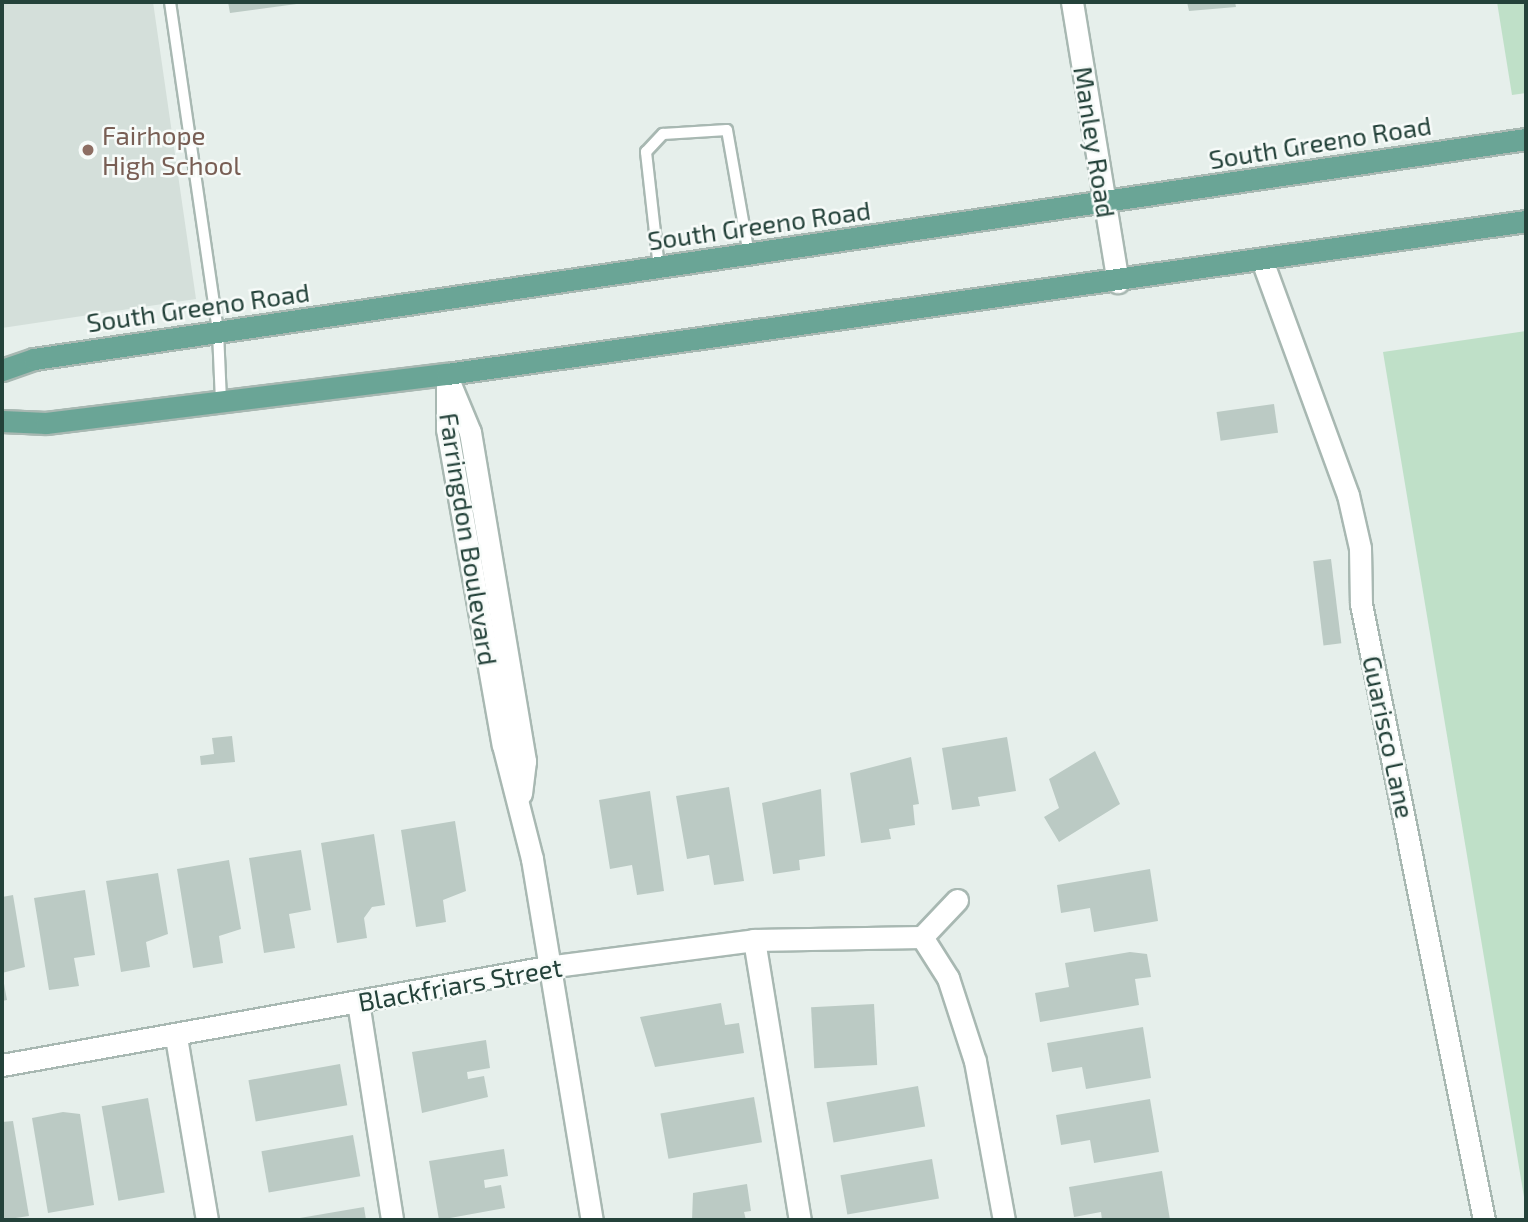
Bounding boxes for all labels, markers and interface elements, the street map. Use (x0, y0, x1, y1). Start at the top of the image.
street label: Manley Road (1068, 64, 1122, 220)
street label: South Greeno Road (1207, 109, 1433, 175)
place label: Fairhope High School (102, 119, 241, 180)
marker: Fairhope High School (80, 142, 96, 158)
street label: South Greeno Road (645, 194, 873, 256)
street label: South Greeno Road (84, 276, 312, 338)
street label: Farringdon Boulevard (434, 410, 504, 668)
street label: Guarisco Lane (1357, 653, 1421, 821)
street label: Blackfriars Street (355, 951, 565, 1017)

